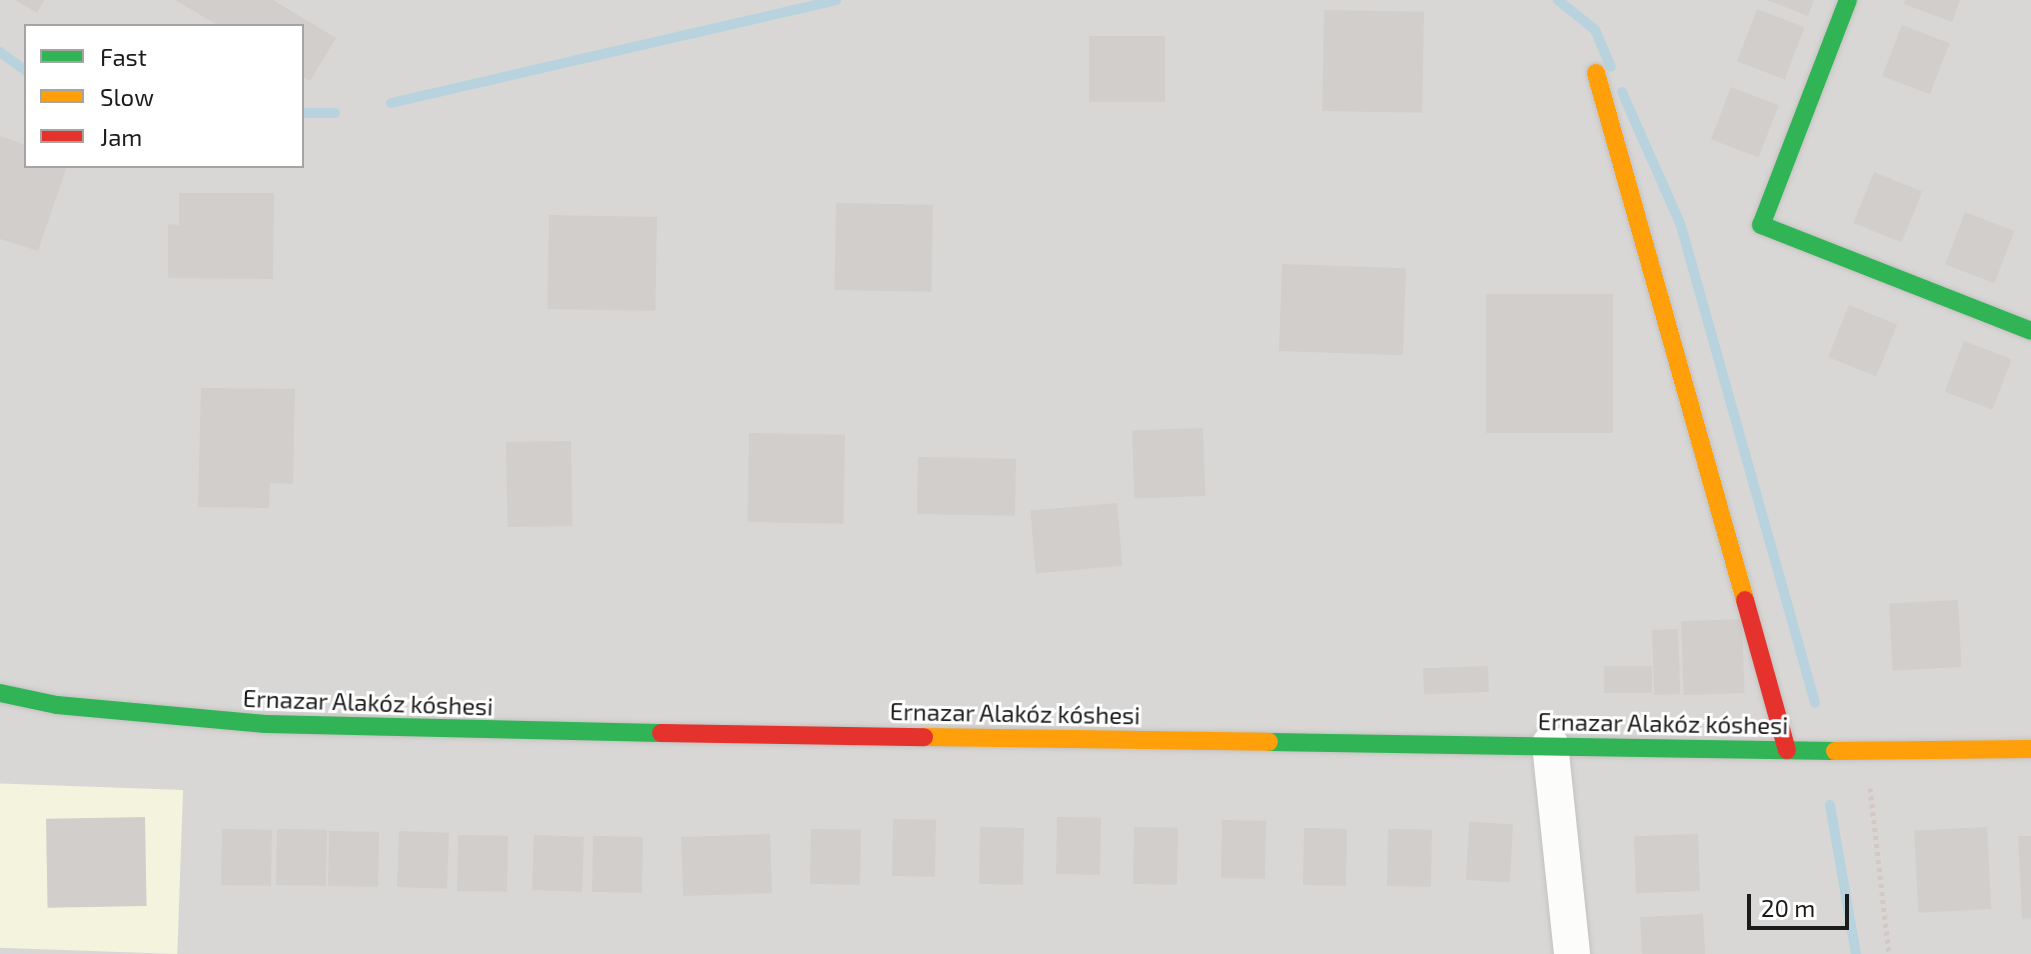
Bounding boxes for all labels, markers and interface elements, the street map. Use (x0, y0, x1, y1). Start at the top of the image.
legend (24, 24, 304, 168)
text: Fast (100, 42, 147, 71)
text: Slow (100, 82, 154, 111)
text: Jam (100, 122, 142, 151)
street label: Ernazar Alakóz kóshesi (242, 683, 494, 721)
street label: Ernazar Alakóz kóshesi (889, 696, 1141, 730)
street label: Ernazar Alakóz kóshesi (1537, 706, 1789, 740)
scale bar (1751, 878, 1853, 928)
text: 20 m (1761, 893, 1815, 922)

